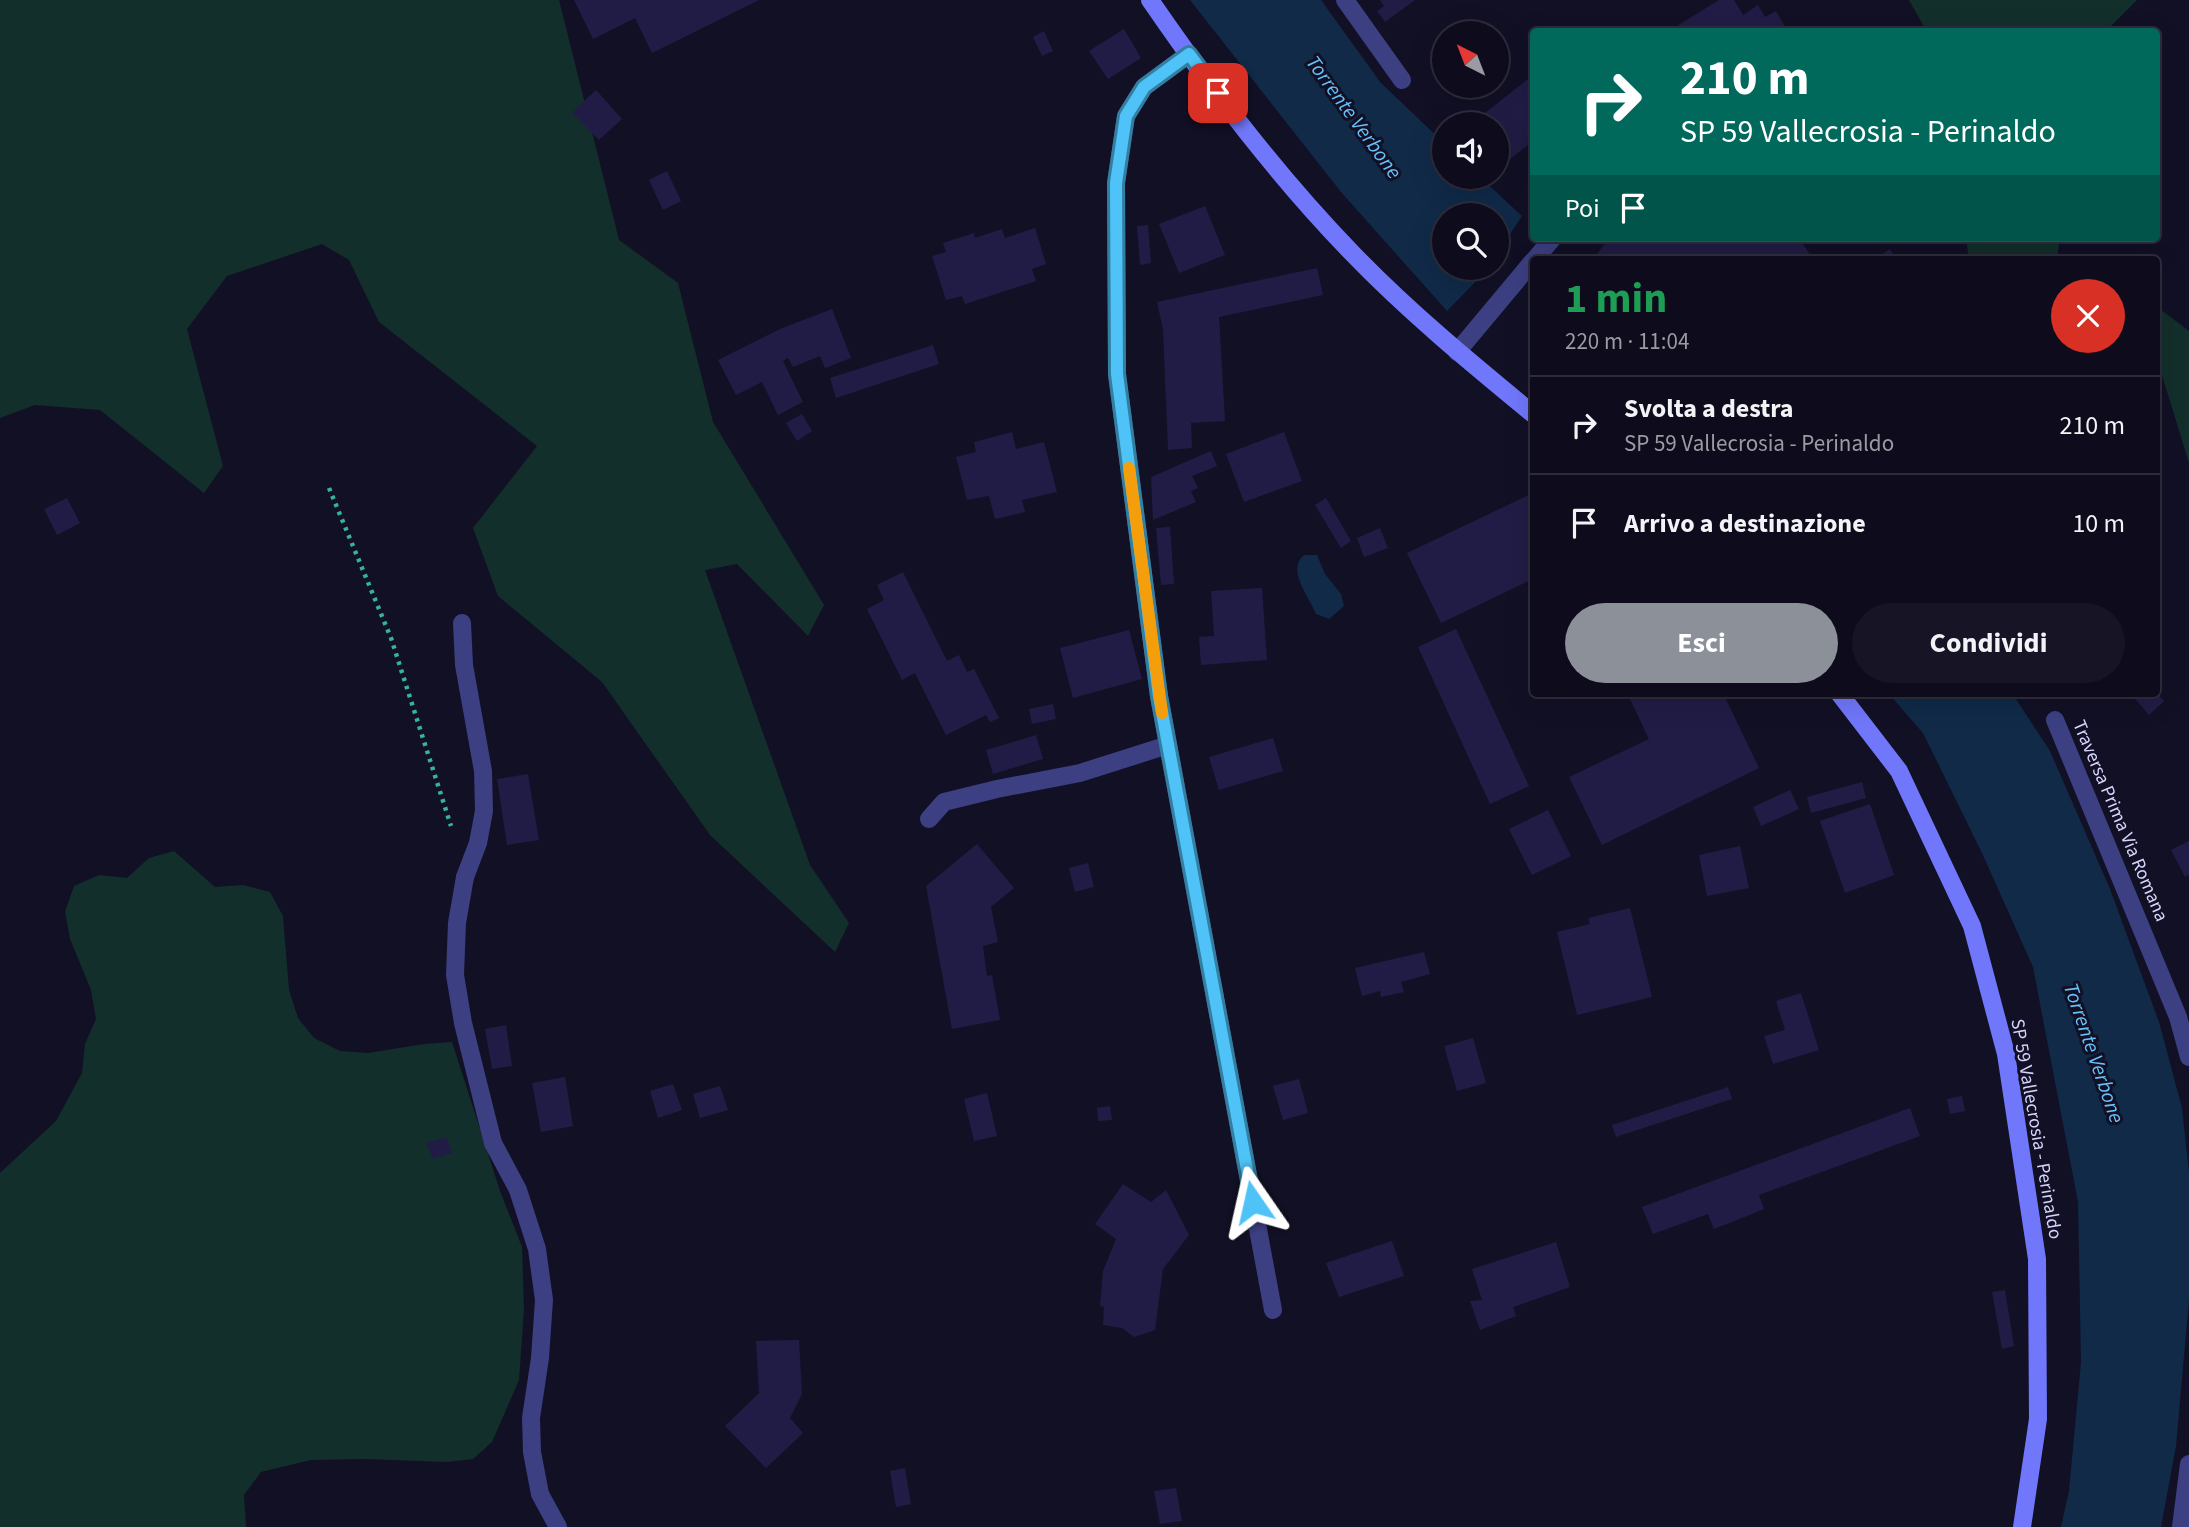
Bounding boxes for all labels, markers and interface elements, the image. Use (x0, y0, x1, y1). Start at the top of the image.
north arrow (1432, 21, 1508, 98)
map controls (1432, 21, 1509, 280)
text: 210 m (1680, 44, 1809, 114)
water label: Torrente Verbone (1299, 49, 1409, 185)
icon: right (1565, 56, 1656, 147)
pin (1188, 63, 1248, 123)
icon: arrive (1199, 74, 1237, 112)
text: SP 59 Vallecrosia - Perinaldo (1680, 109, 2056, 155)
button: sound (1432, 112, 1509, 189)
icon: arrive (1614, 189, 1652, 227)
text: Poi (1565, 190, 1600, 227)
button: search (1432, 203, 1509, 280)
text: 1 min (1565, 269, 1667, 329)
button: close (2051, 279, 2125, 353)
text: 220 m · 11:04 (1565, 325, 1689, 358)
text: Svolta a destra (1624, 390, 1794, 427)
icon: right (1565, 406, 1603, 444)
text: 210 m (2059, 407, 2125, 444)
text: SP 59 Vallecrosia - Perinaldo (1624, 427, 1894, 460)
icon: arrive (1565, 504, 1603, 542)
text: Arrivo a destinazione (1624, 505, 1866, 542)
text: 10 m (2072, 505, 2125, 542)
button: Esci (1565, 603, 1838, 683)
button: Condividi (1852, 603, 2125, 683)
street label: Traversa Prima Via Romana (2065, 716, 2175, 926)
water label: Torrente Verbone (2056, 979, 2132, 1127)
street label: SP 59 Vallecrosia - Perinaldo (2003, 1017, 2069, 1241)
position arrow (1216, 1165, 1290, 1239)

